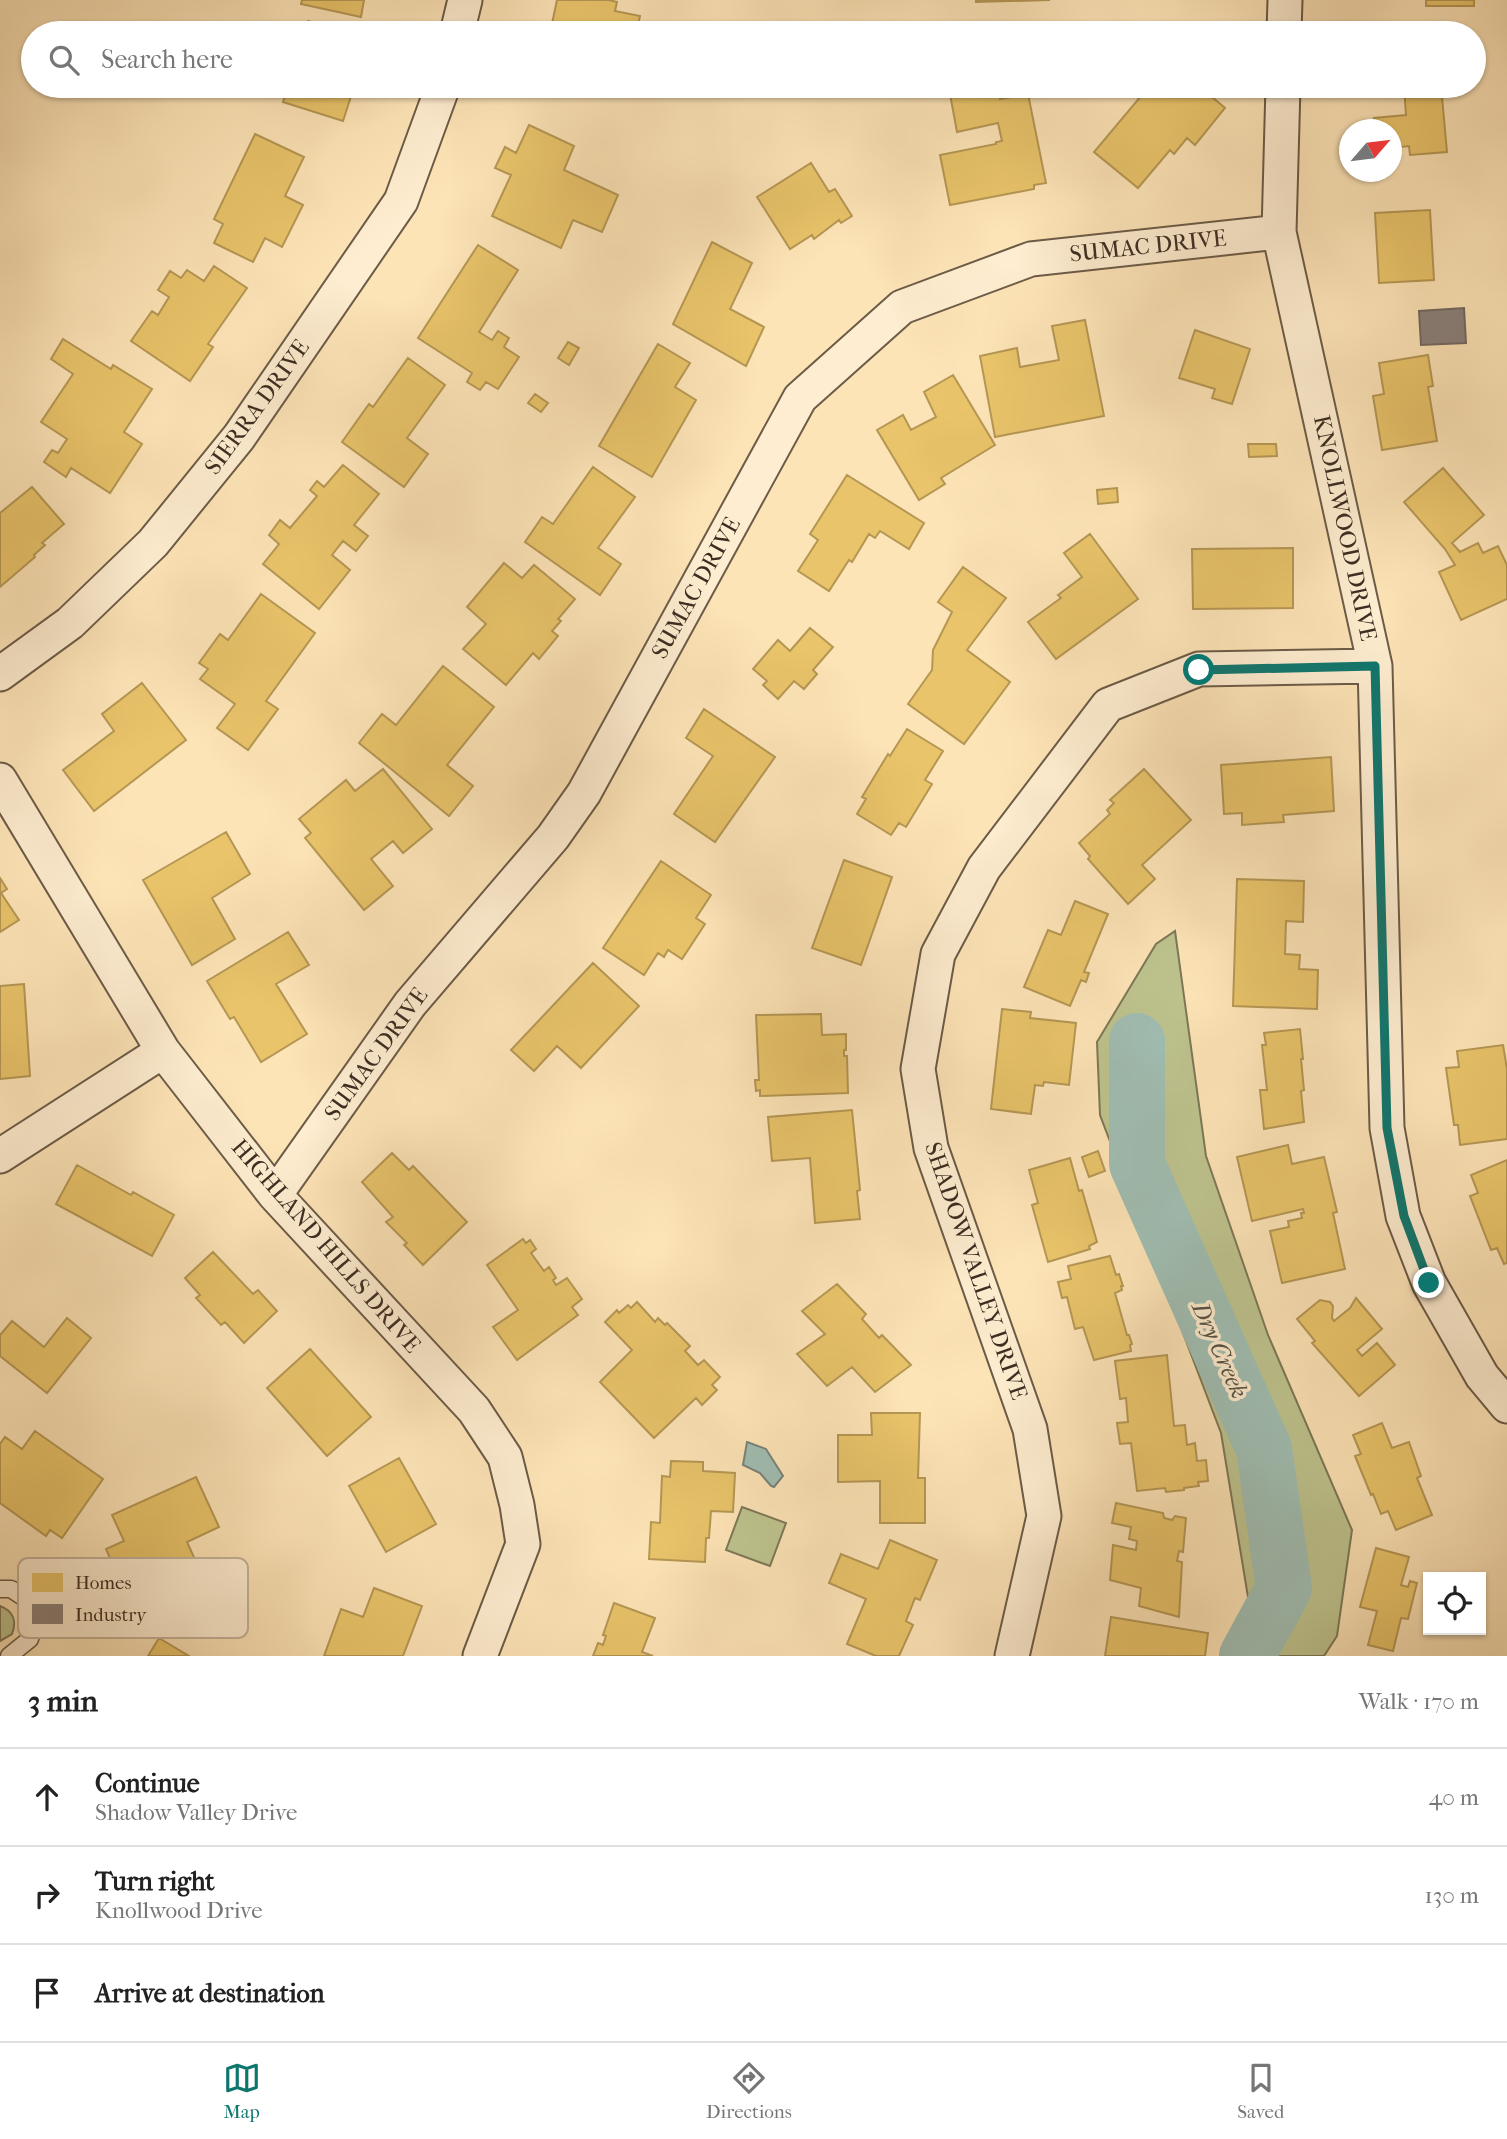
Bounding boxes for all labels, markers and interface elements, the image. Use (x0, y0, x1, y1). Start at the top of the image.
search box (21, 21, 1486, 98)
icon: search (45, 41, 83, 79)
text: Search here (101, 44, 233, 75)
north arrow (1339, 119, 1402, 182)
street label: SUMAC DRIVE (1068, 224, 1228, 268)
street label: SIERRA DRIVE (199, 334, 315, 480)
street label: KNOLLWOOD DRIVE (1308, 413, 1382, 643)
street label: SUMAC DRIVE (646, 513, 746, 663)
route start (1183, 654, 1214, 685)
street label: SUMAC DRIVE (319, 982, 433, 1126)
street label: HIGHLAND HILLS DRIVE (226, 1134, 426, 1358)
street label: SHADOW VALLEY DRIVE (919, 1139, 1033, 1403)
route end (1413, 1267, 1444, 1298)
water label: Dry Creek (1186, 1296, 1254, 1402)
legend (18, 1558, 248, 1638)
text: Homes (75, 1572, 131, 1594)
map controls (1423, 1572, 1486, 1635)
button: locate (1423, 1572, 1486, 1635)
text: Industry (75, 1604, 147, 1626)
text: 3 min (28, 1684, 98, 1719)
text: Walk · 170 m (1359, 1688, 1479, 1715)
text: Continue (95, 1768, 200, 1799)
icon: ahead (28, 1778, 66, 1816)
text: 40 m (1429, 1784, 1479, 1811)
text: Shadow Valley Drive (95, 1799, 297, 1826)
text: Turn right (95, 1866, 215, 1897)
icon: right (28, 1876, 66, 1914)
text: 130 m (1425, 1882, 1479, 1909)
text: Knollwood Drive (95, 1897, 263, 1924)
icon: arrive (28, 1974, 66, 2012)
text: Arrive at destination (95, 1978, 325, 2009)
tab: Map (223, 2059, 261, 2123)
tab: Directions (706, 2059, 792, 2123)
tab: Saved (1237, 2059, 1284, 2123)

